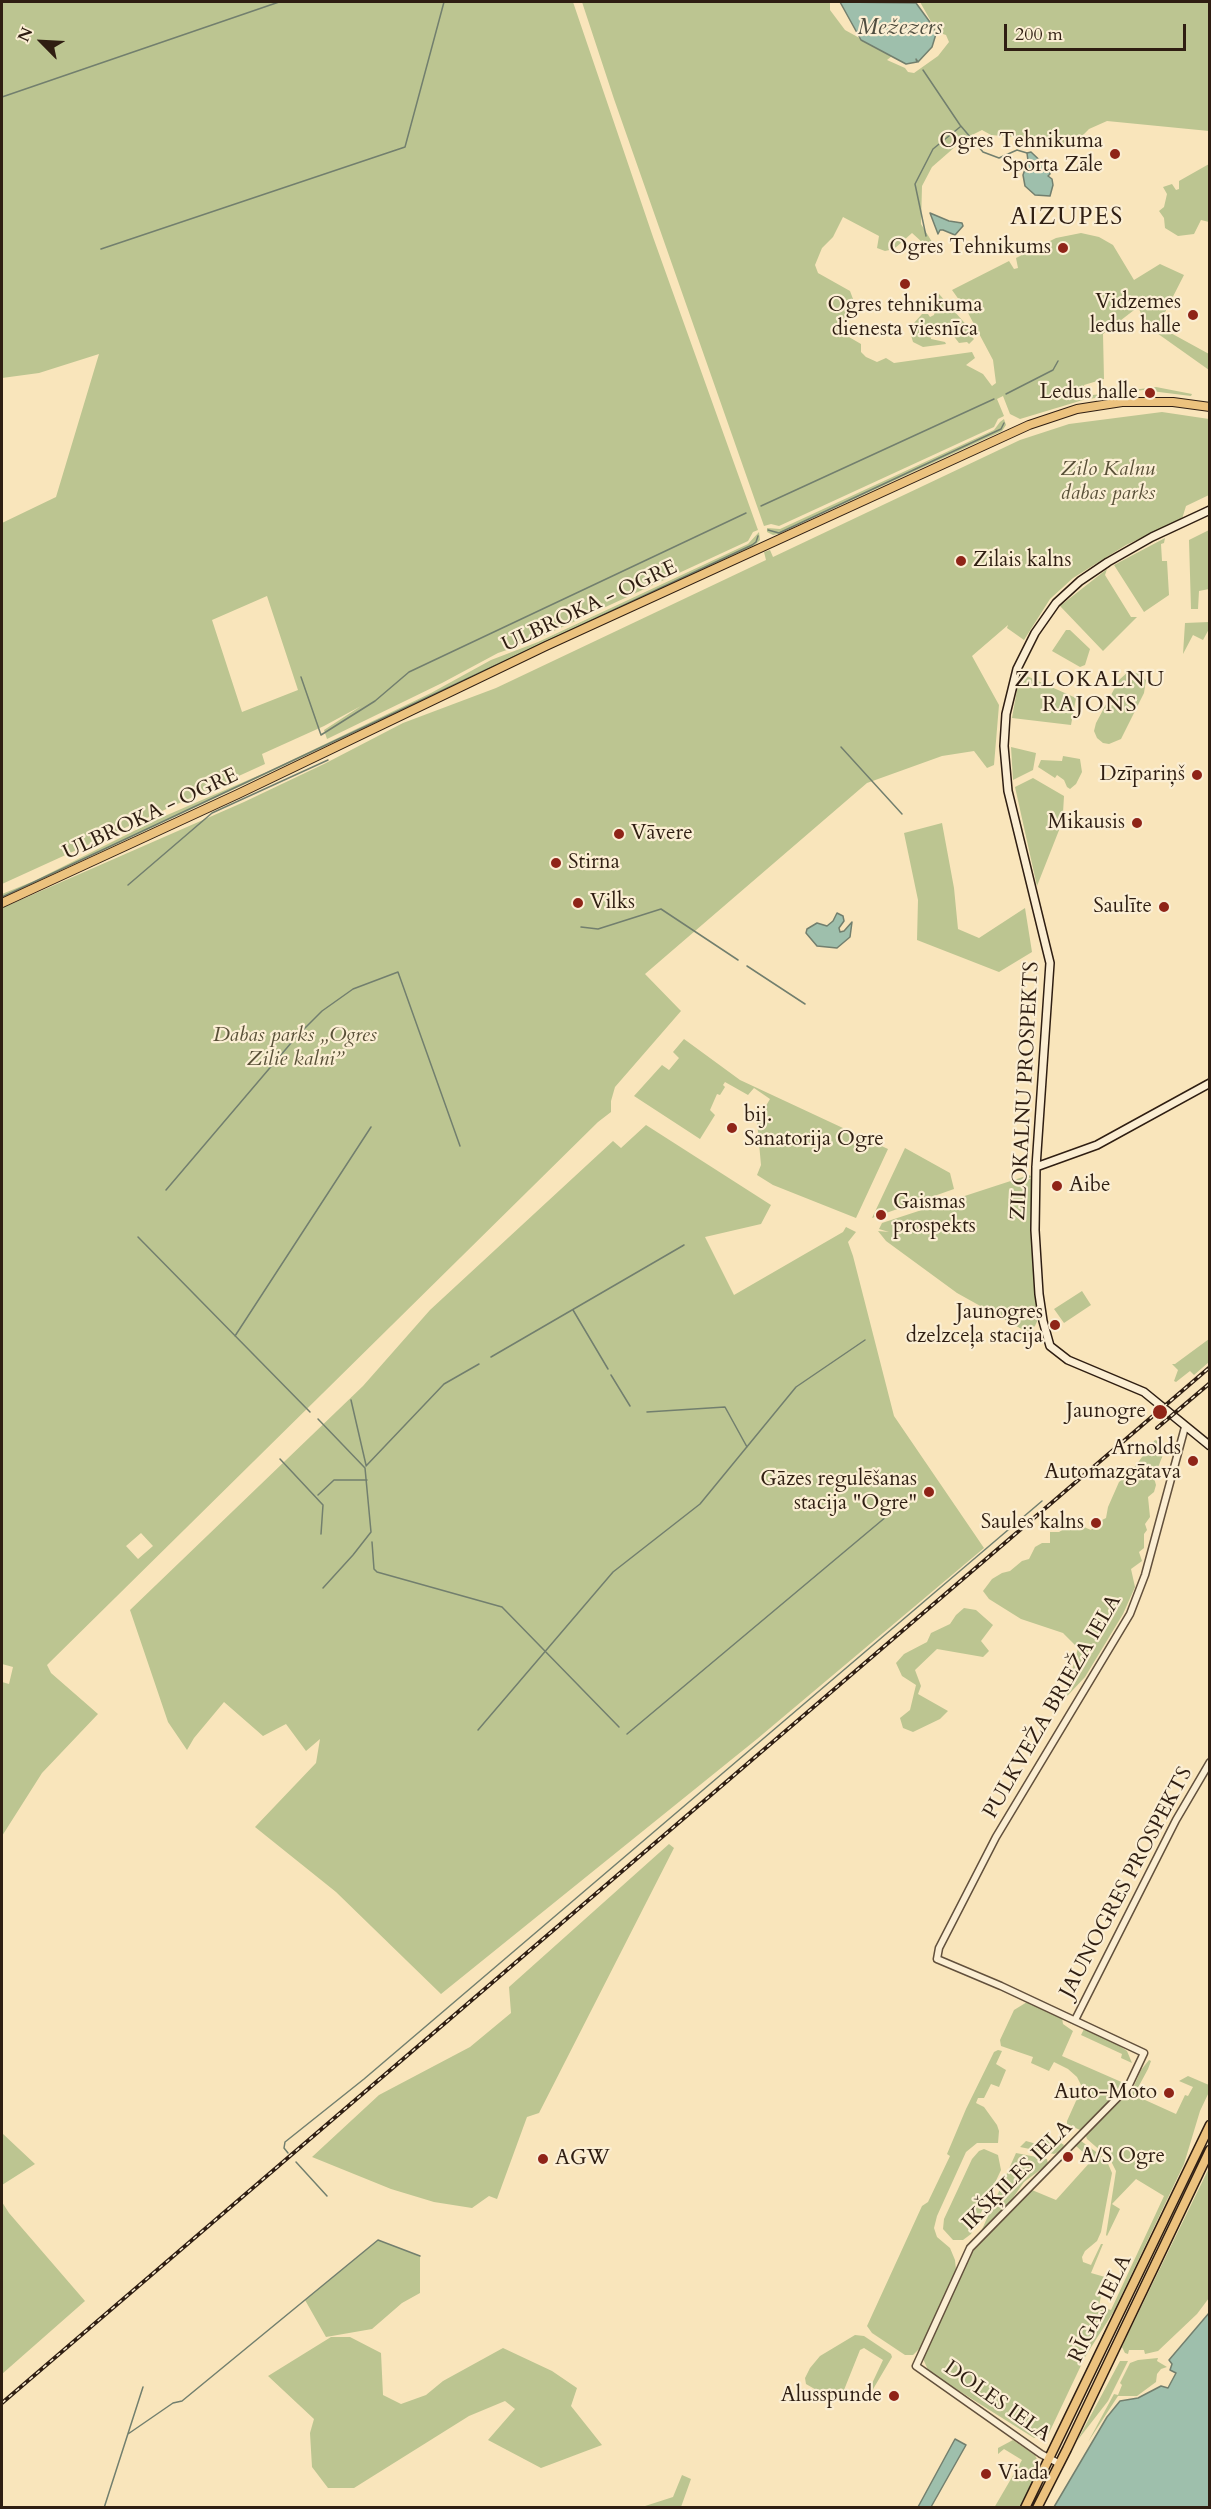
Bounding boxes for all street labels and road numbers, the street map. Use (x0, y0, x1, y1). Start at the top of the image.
street label: ULBROKA - OGRE (498, 555, 682, 659)
street label: ULBROKA - OGRE (59, 763, 243, 867)
street label: ZILOKALNU PROSPEKTS (1007, 961, 1045, 1221)
street label: PULKVEŽA BRIEŽA IELA (979, 1591, 1127, 1823)
street label: JAUNOGRES PROSPEKTS (1055, 1763, 1199, 2003)
street label: IKŠĶILES IELA (958, 2116, 1078, 2236)
street label: RĪGAS IELA (1064, 2251, 1138, 2367)
street label: DOLES IELA (939, 2356, 1055, 2448)

